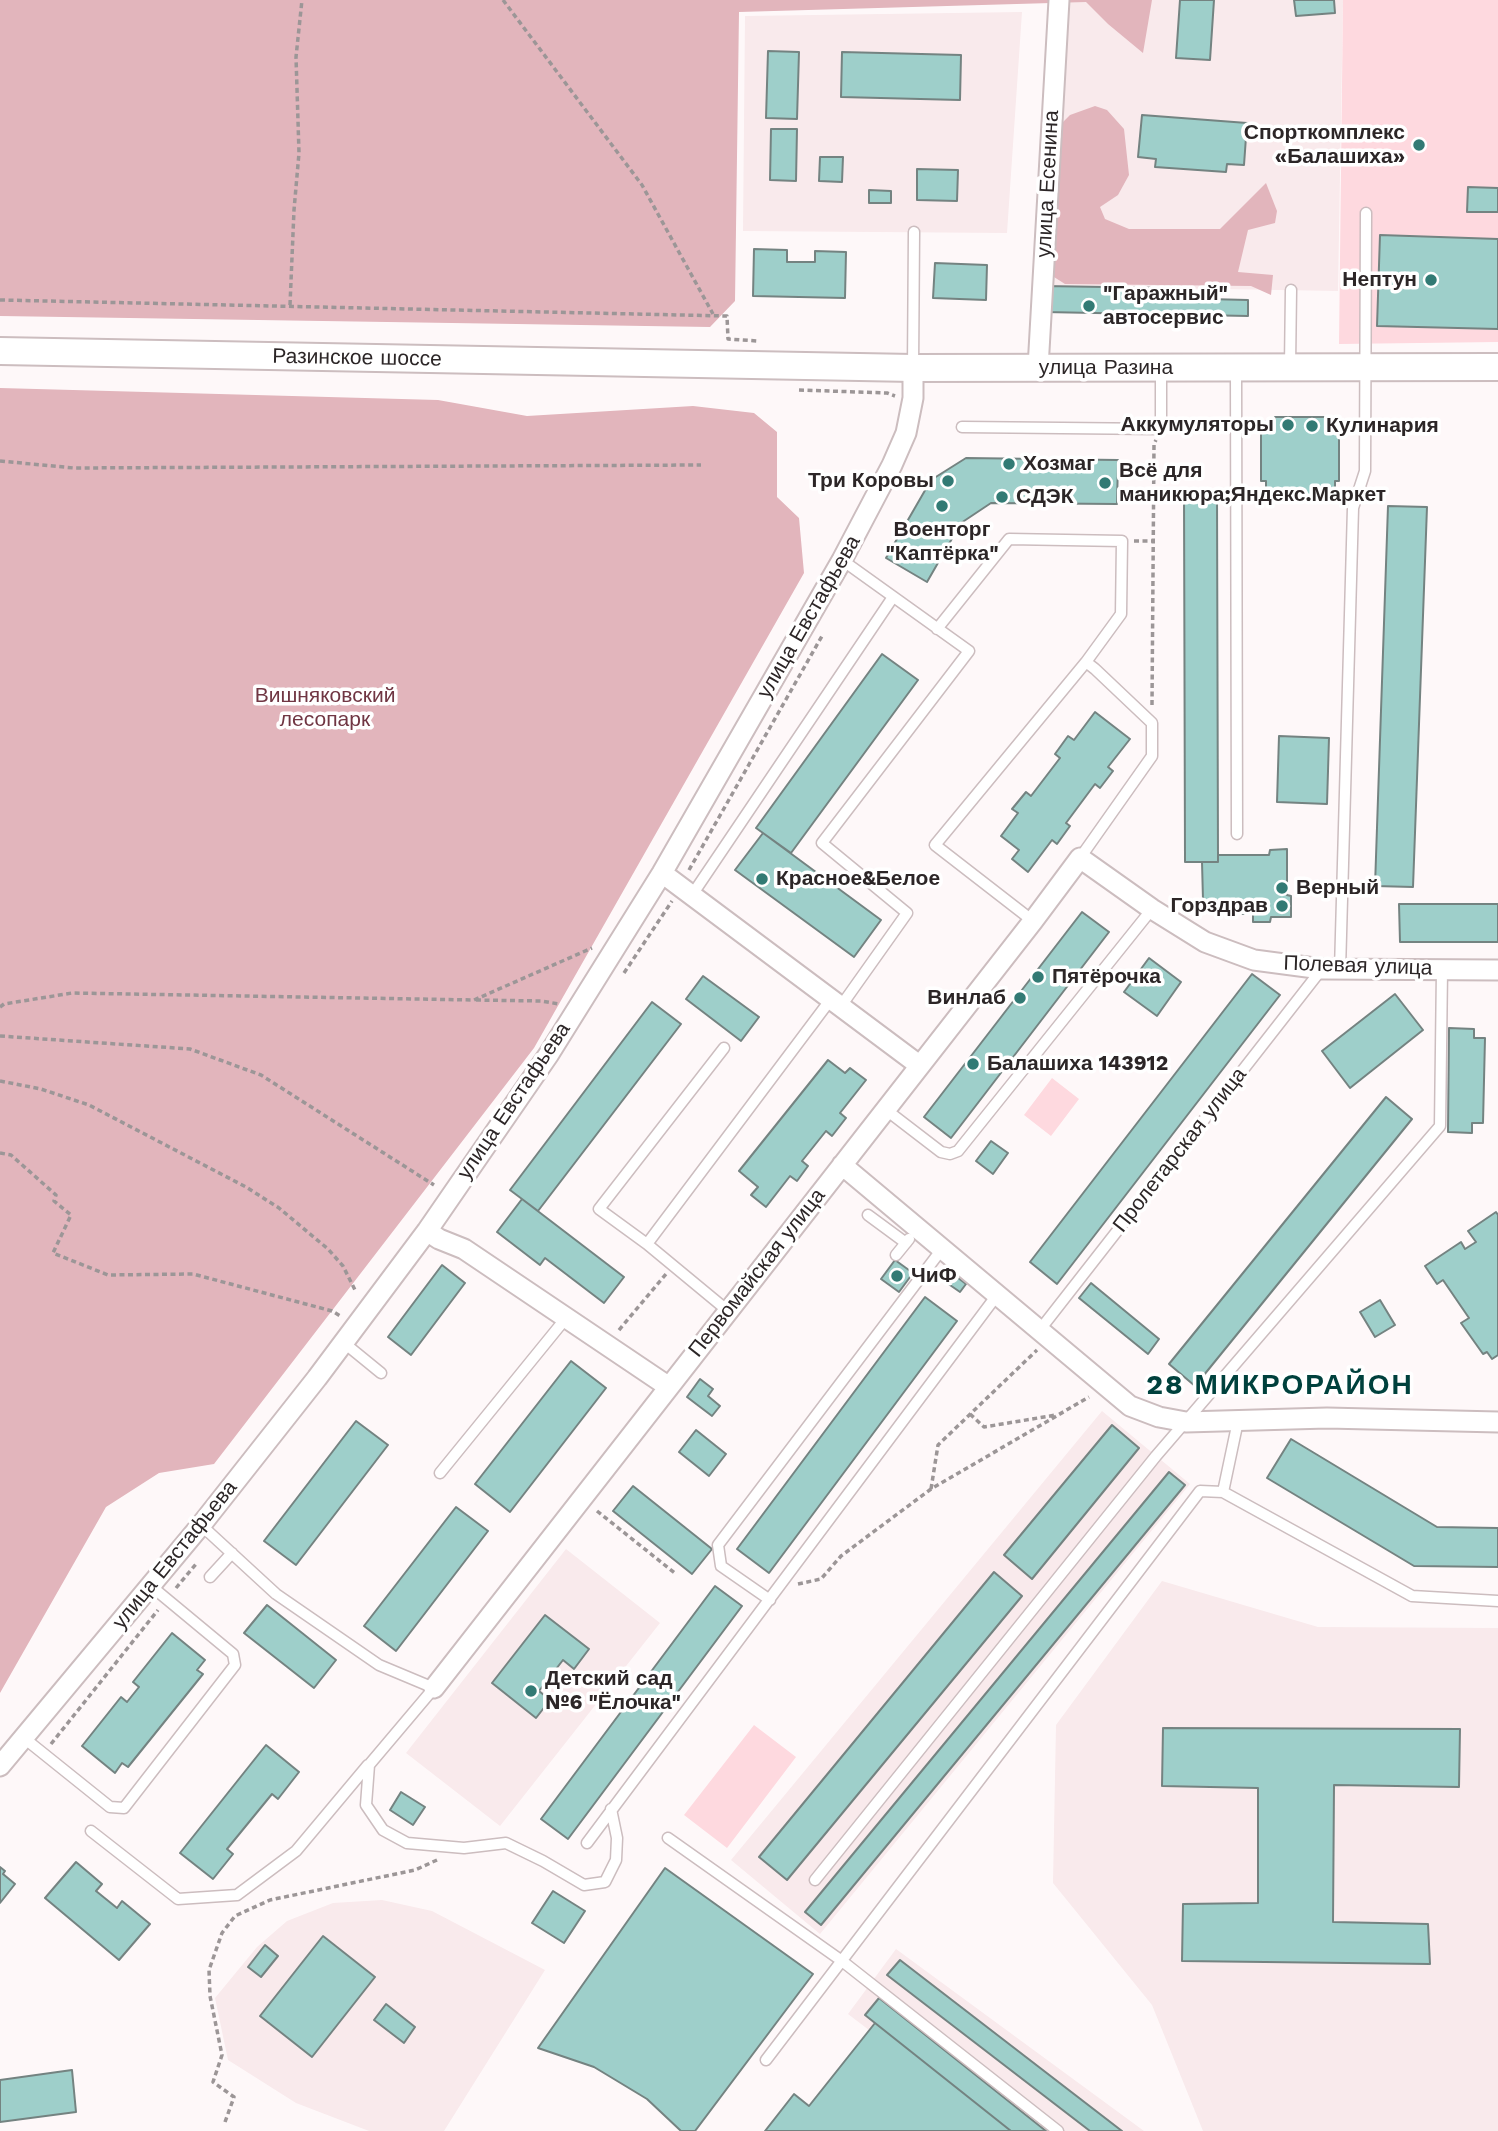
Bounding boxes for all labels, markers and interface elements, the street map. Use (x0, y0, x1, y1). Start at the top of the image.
street label: улица Есенина (1032, 110, 1064, 258)
place label: Спорткомплекс «Балашиха» (1244, 120, 1405, 170)
marker: Спорткомплекс «Балашиха» (1411, 137, 1427, 153)
place label: Нептун (1342, 267, 1417, 293)
marker: Нептун (1423, 272, 1439, 288)
place label: "Гаражный" автосервис (1103, 281, 1228, 331)
marker: "Гаражный" автосервис (1081, 298, 1097, 314)
street label: Разинское шоссе (272, 344, 442, 372)
street label: улица Разина (1039, 355, 1173, 381)
place label: Аккумуляторы (1121, 412, 1274, 438)
place label: Кулинария (1326, 413, 1439, 439)
marker: Аккумуляторы (1280, 417, 1296, 433)
marker: Кулинария (1304, 418, 1320, 434)
place label: Хозмаг (1023, 451, 1095, 477)
marker: Хозмаг (1001, 456, 1017, 472)
place label: Всё для маникюра;Яндекс.Маркет (1119, 458, 1386, 508)
place label: Три Коровы (808, 468, 934, 494)
marker: Три Коровы (940, 473, 956, 489)
marker: Всё для маникюра;Яндекс.Маркет (1097, 475, 1113, 491)
place label: СДЭК (1016, 484, 1074, 510)
marker: СДЭК (994, 489, 1010, 505)
marker: Военторг "Каптёрка" (934, 498, 950, 514)
place label: Военторг "Каптёрка" (885, 517, 999, 567)
street label: улица Евстафьева (752, 531, 866, 703)
park label: Вишняковский лесопарк (255, 683, 395, 733)
place label: Красное&Белое (776, 866, 940, 892)
marker: Красное&Белое (754, 871, 770, 887)
place label: Верный (1296, 875, 1379, 901)
marker: Верный (1274, 880, 1290, 896)
place label: Горздрав (1171, 893, 1268, 919)
marker: Горздрав (1274, 898, 1290, 914)
street label: Полевая улица (1283, 951, 1433, 981)
place label: Пятёрочка (1052, 964, 1161, 990)
marker: Пятёрочка (1030, 969, 1046, 985)
place label: Винлаб (927, 985, 1006, 1011)
marker: Винлаб (1012, 990, 1028, 1006)
street label: улица Евстафьева (452, 1018, 576, 1184)
place label: Балашиха 143912 (987, 1051, 1168, 1077)
marker: Балашиха 143912 (965, 1056, 981, 1072)
street label: Пролетарская улица (1108, 1063, 1252, 1237)
street label: Первомайская улица (683, 1184, 831, 1362)
place label: ЧиФ (911, 1263, 957, 1289)
marker: ЧиФ (889, 1268, 905, 1284)
district label: 28 МИКРОРАЙОН (1148, 1369, 1412, 1403)
street label: улица Евстафьева (107, 1476, 243, 1634)
place label: Детский сад №6 "Ёлочка" (545, 1666, 681, 1716)
marker: Детский сад №6 "Ёлочка" (523, 1683, 539, 1699)

